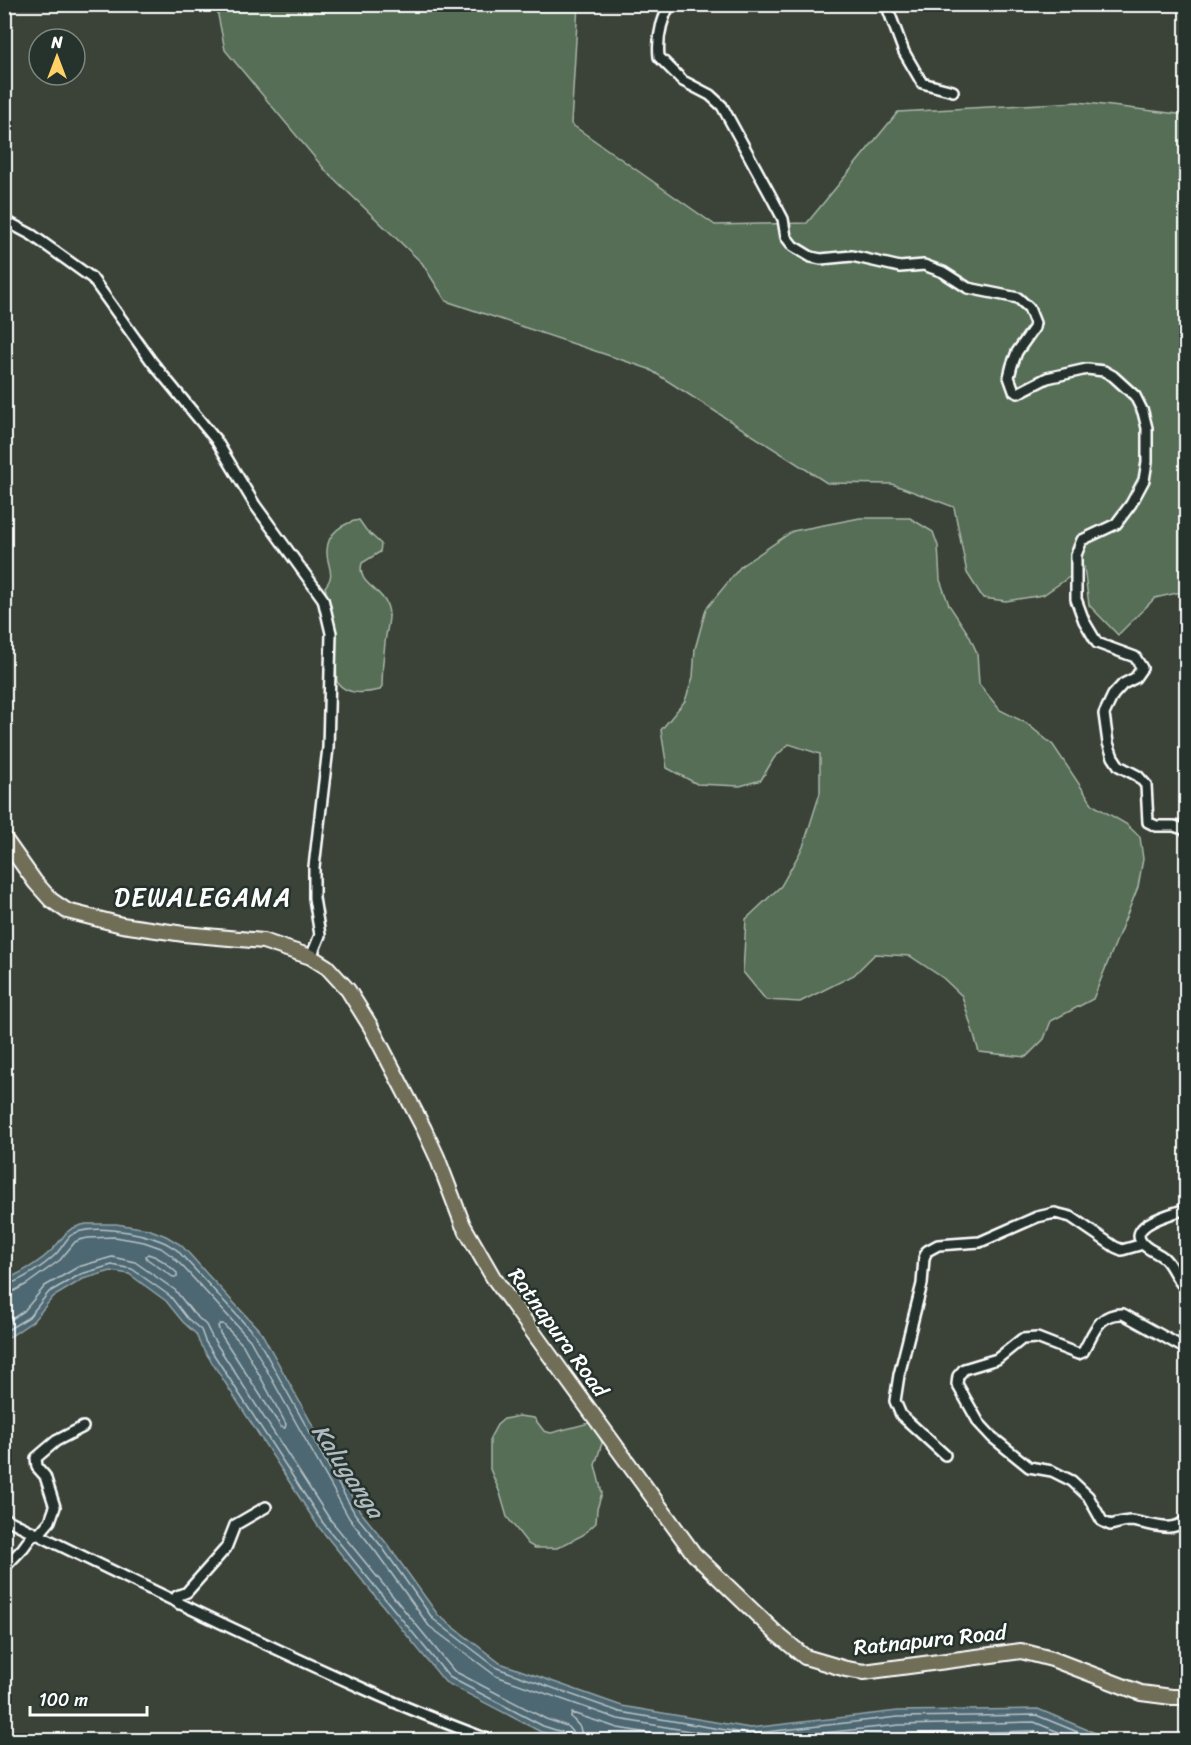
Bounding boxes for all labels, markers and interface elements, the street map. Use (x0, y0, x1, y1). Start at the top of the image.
north arrow (27, 27, 87, 87)
text: N (50, 28, 63, 57)
district label: DEWALEGAMA (114, 874, 292, 920)
street label: Ratnapura Road (498, 1259, 620, 1407)
water label: Kaluganga (300, 1415, 397, 1529)
street label: Ratnapura Road (852, 1612, 1010, 1667)
scale bar (30, 1679, 147, 1717)
text: 100 m (39, 1684, 88, 1716)

